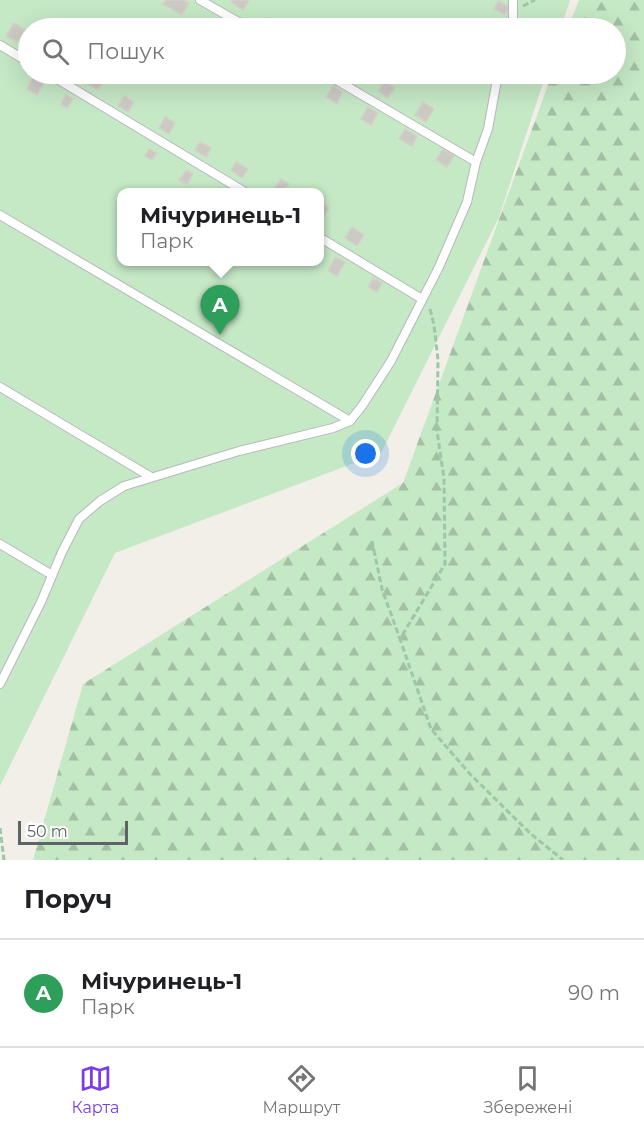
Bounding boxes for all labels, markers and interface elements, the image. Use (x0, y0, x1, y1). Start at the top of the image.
search box (18, 18, 626, 84)
icon: search (39, 35, 72, 68)
text: Пошук (87, 38, 165, 65)
popup (117, 188, 324, 266)
text: Мічуринець-1 (140, 202, 301, 229)
text: Парк (140, 229, 193, 253)
pin: A (200, 286, 240, 335)
your location (351, 439, 380, 468)
scale bar (18, 818, 128, 846)
text: 50 m (27, 822, 68, 841)
text: Поруч (24, 883, 112, 915)
text: Мічуринець-1 (81, 968, 242, 995)
text: A (36, 981, 51, 1005)
text: 90 m (568, 981, 620, 1005)
text: Парк (81, 995, 135, 1019)
tab: Карта (72, 1062, 119, 1117)
tab: Маршрут (263, 1062, 340, 1117)
tab: Збережені (483, 1062, 572, 1117)

